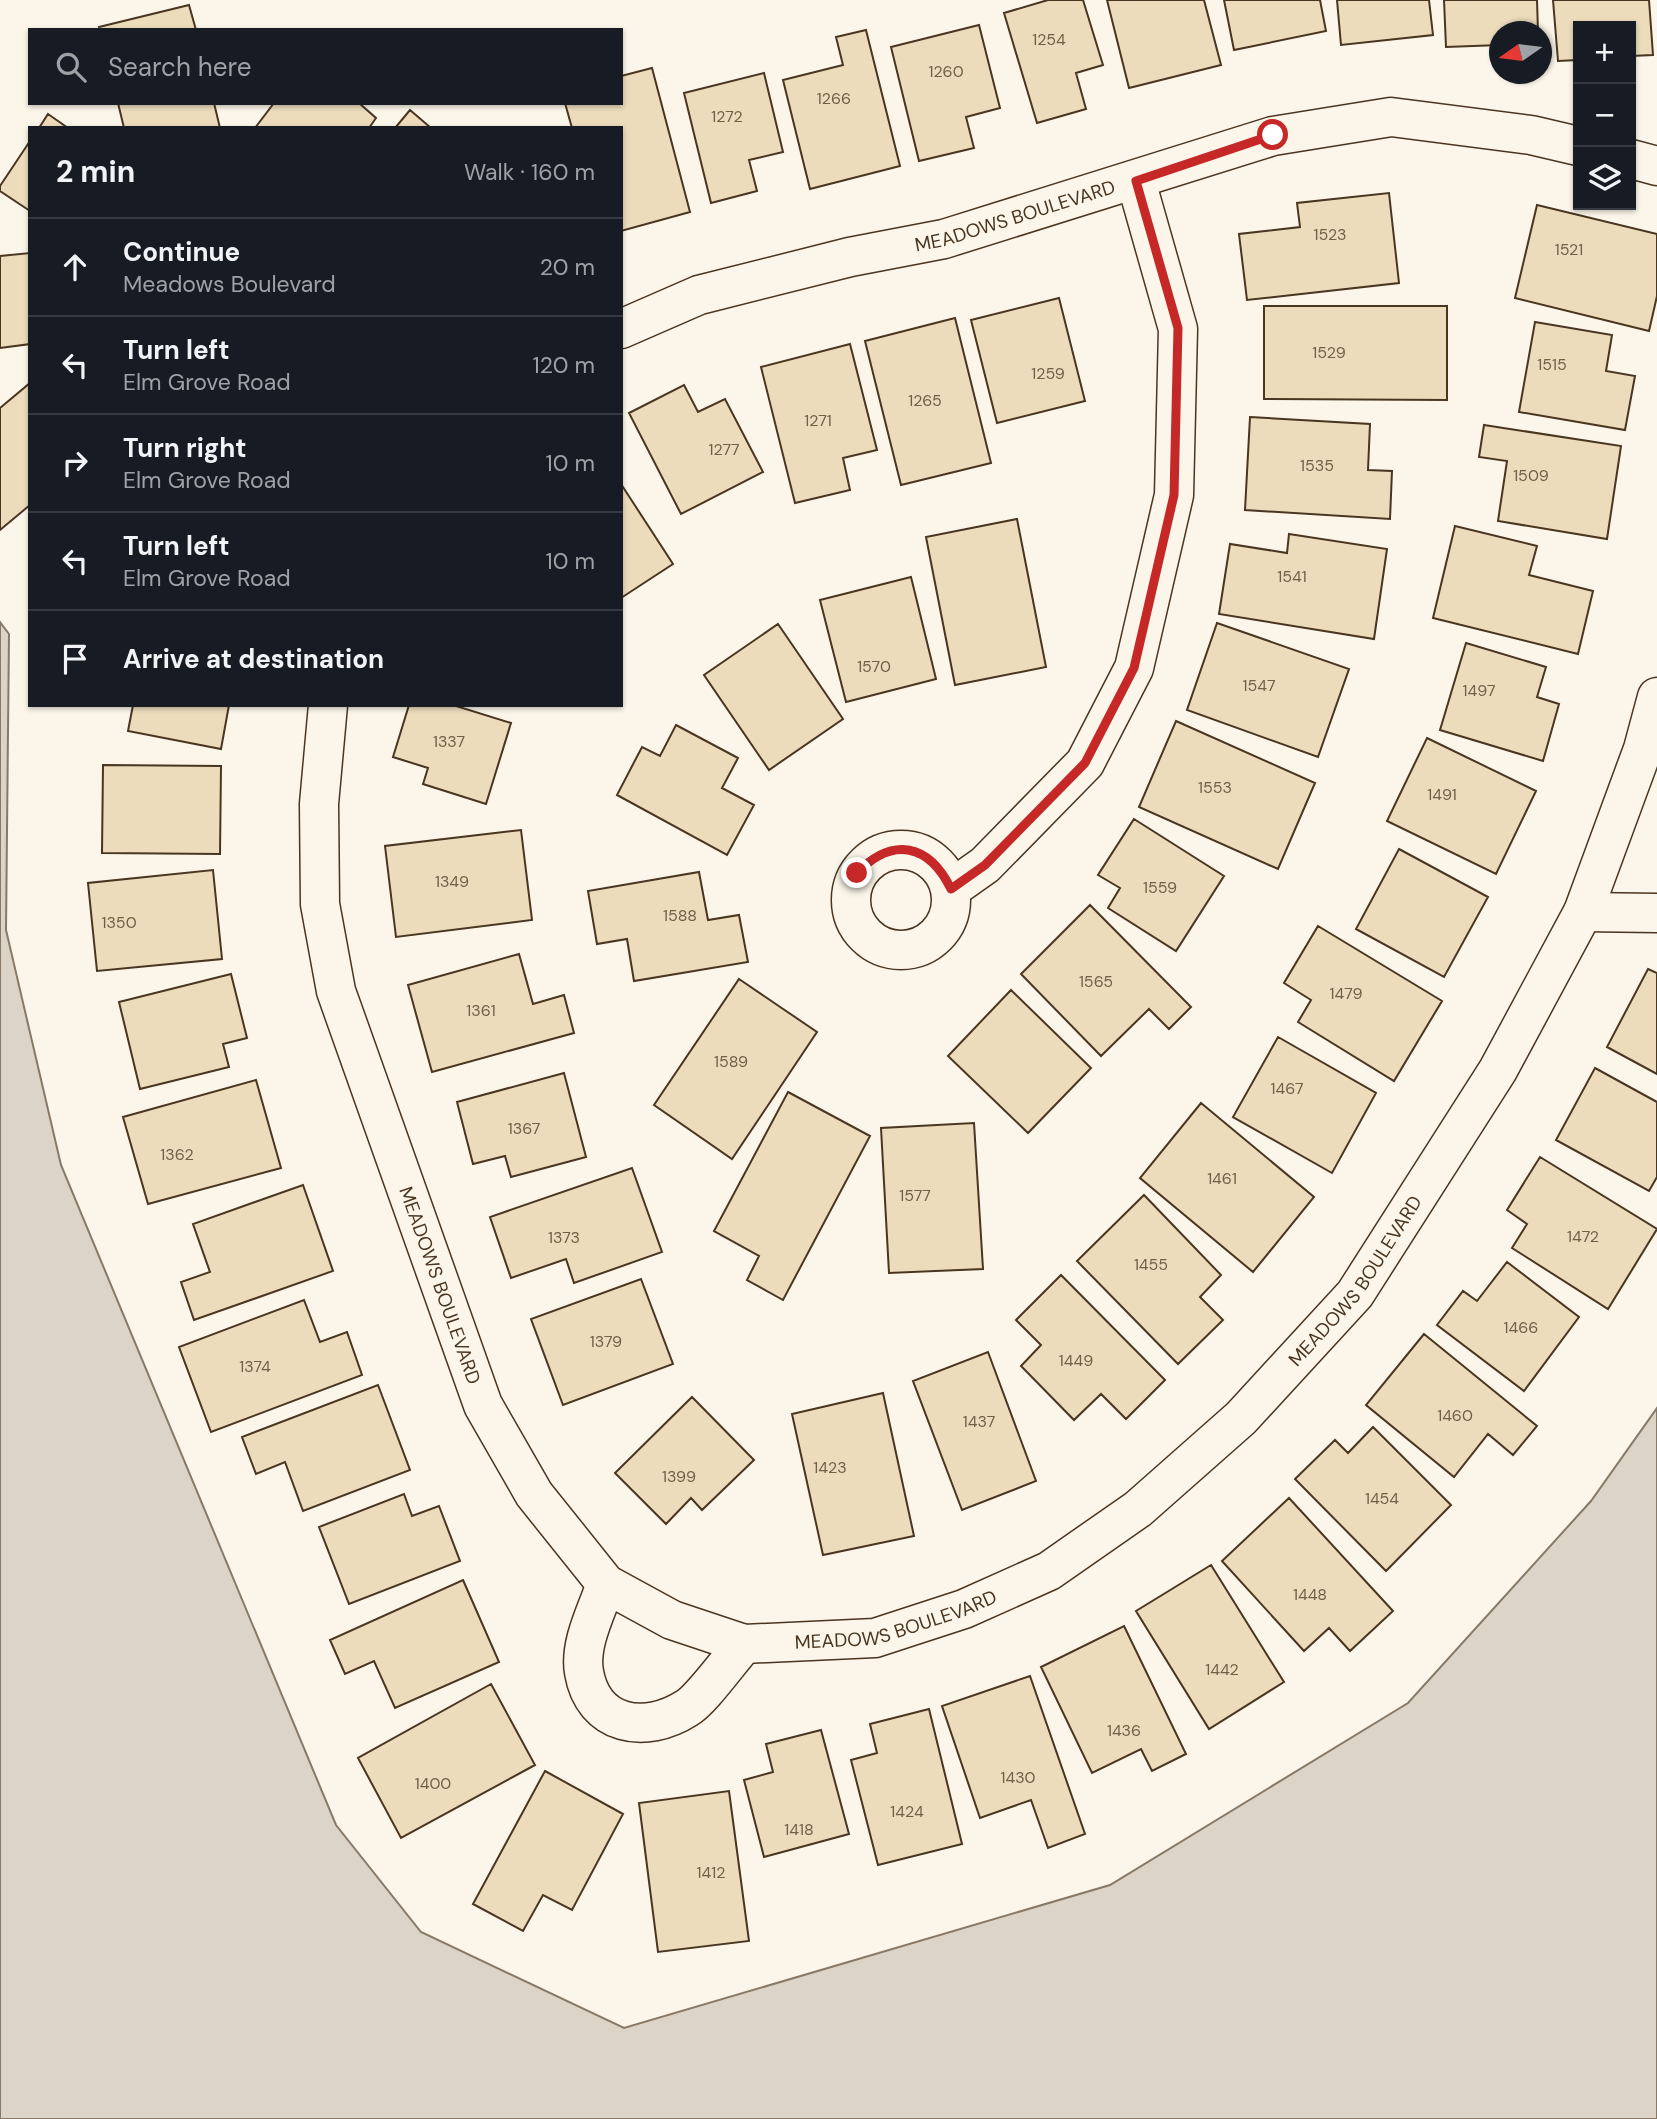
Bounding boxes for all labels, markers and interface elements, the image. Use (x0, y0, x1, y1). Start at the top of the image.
north arrow (1489, 21, 1552, 84)
map controls (1573, 21, 1636, 210)
button: + (1573, 21, 1636, 84)
search box (28, 28, 623, 105)
house number: 1254 (1032, 29, 1066, 50)
icon: search (52, 48, 90, 86)
text: Search here (108, 50, 251, 84)
house number: 1260 (928, 61, 964, 82)
button: − (1573, 84, 1636, 147)
house number: 1266 (817, 88, 851, 109)
house number: 1272 (711, 106, 743, 127)
route start (1257, 119, 1288, 150)
button: layers (1573, 147, 1636, 210)
text: 2 min (56, 152, 135, 191)
text: Walk · 160 m (464, 157, 595, 187)
street label: MEADOWS BOULEVARD (913, 174, 1118, 257)
house number: 1523 (1313, 224, 1347, 245)
text: Continue (123, 235, 240, 269)
house number: 1521 (1555, 239, 1583, 260)
icon: ahead (56, 248, 94, 286)
text: 20 m (540, 252, 595, 282)
text: Meadows Boulevard (123, 269, 336, 299)
text: Turn left (123, 333, 230, 367)
house number: 1529 (1312, 342, 1346, 363)
icon: left (56, 346, 94, 384)
text: 120 m (532, 350, 595, 380)
house number: 1515 (1537, 354, 1567, 375)
house number: 1259 (1031, 363, 1065, 384)
text: Elm Grove Road (123, 367, 291, 397)
house number: 1265 (908, 390, 942, 411)
house number: 1271 (804, 410, 832, 431)
text: Turn right (123, 431, 247, 465)
house number: 1277 (708, 439, 740, 460)
icon: right (56, 444, 94, 482)
text: 10 m (545, 448, 595, 478)
house number: 1535 (1300, 455, 1334, 476)
text: Elm Grove Road (123, 465, 291, 495)
house number: 1509 (1513, 465, 1549, 486)
text: Turn left (123, 529, 230, 563)
icon: left (56, 542, 94, 580)
text: 10 m (545, 546, 595, 576)
text: Elm Grove Road (123, 563, 291, 593)
house number: 1541 (1277, 566, 1307, 587)
icon: arrive (56, 640, 94, 678)
text: Arrive at destination (123, 642, 384, 676)
house number: 1570 (857, 656, 891, 677)
house number: 1547 (1242, 675, 1276, 696)
house number: 1497 (1463, 680, 1495, 701)
house number: 1337 (433, 731, 465, 752)
house number: 1553 (1198, 777, 1232, 798)
house number: 1491 (1427, 784, 1457, 805)
route end (841, 857, 872, 888)
house number: 1349 (435, 871, 469, 892)
house number: 1559 (1143, 877, 1177, 898)
house number: 1588 (663, 905, 697, 926)
house number: 1350 (101, 912, 137, 933)
house number: 1565 (1079, 971, 1113, 992)
house number: 1479 (1330, 983, 1362, 1004)
house number: 1361 (466, 1000, 496, 1021)
house number: 1589 (714, 1051, 748, 1072)
house number: 1467 (1271, 1078, 1303, 1099)
house number: 1367 (508, 1118, 540, 1139)
house number: 1362 (160, 1144, 194, 1165)
house number: 1461 (1207, 1168, 1237, 1189)
street label: MEADOWS BOULEVARD (394, 1183, 487, 1387)
house number: 1577 (899, 1185, 931, 1206)
street label: MEADOWS BOULEVARD (1283, 1191, 1427, 1371)
house number: 1472 (1567, 1226, 1599, 1247)
house number: 1373 (548, 1227, 580, 1248)
house number: 1455 (1134, 1254, 1168, 1275)
house number: 1466 (1504, 1317, 1538, 1338)
house number: 1379 (590, 1331, 622, 1352)
house number: 1449 (1059, 1350, 1093, 1371)
house number: 1374 (239, 1356, 271, 1377)
house number: 1460 (1437, 1405, 1473, 1426)
house number: 1437 (963, 1411, 995, 1432)
house number: 1423 (813, 1457, 847, 1478)
house number: 1399 (662, 1466, 696, 1487)
house number: 1454 (1365, 1488, 1399, 1509)
street label: MEADOWS BOULEVARD (794, 1584, 1000, 1654)
house number: 1448 (1293, 1584, 1327, 1605)
house number: 1442 (1205, 1659, 1239, 1680)
house number: 1436 (1107, 1720, 1141, 1741)
house number: 1430 (1000, 1767, 1036, 1788)
house number: 1400 (415, 1773, 451, 1794)
house number: 1424 (890, 1801, 924, 1822)
house number: 1418 (784, 1819, 814, 1840)
house number: 1412 (697, 1862, 725, 1883)

